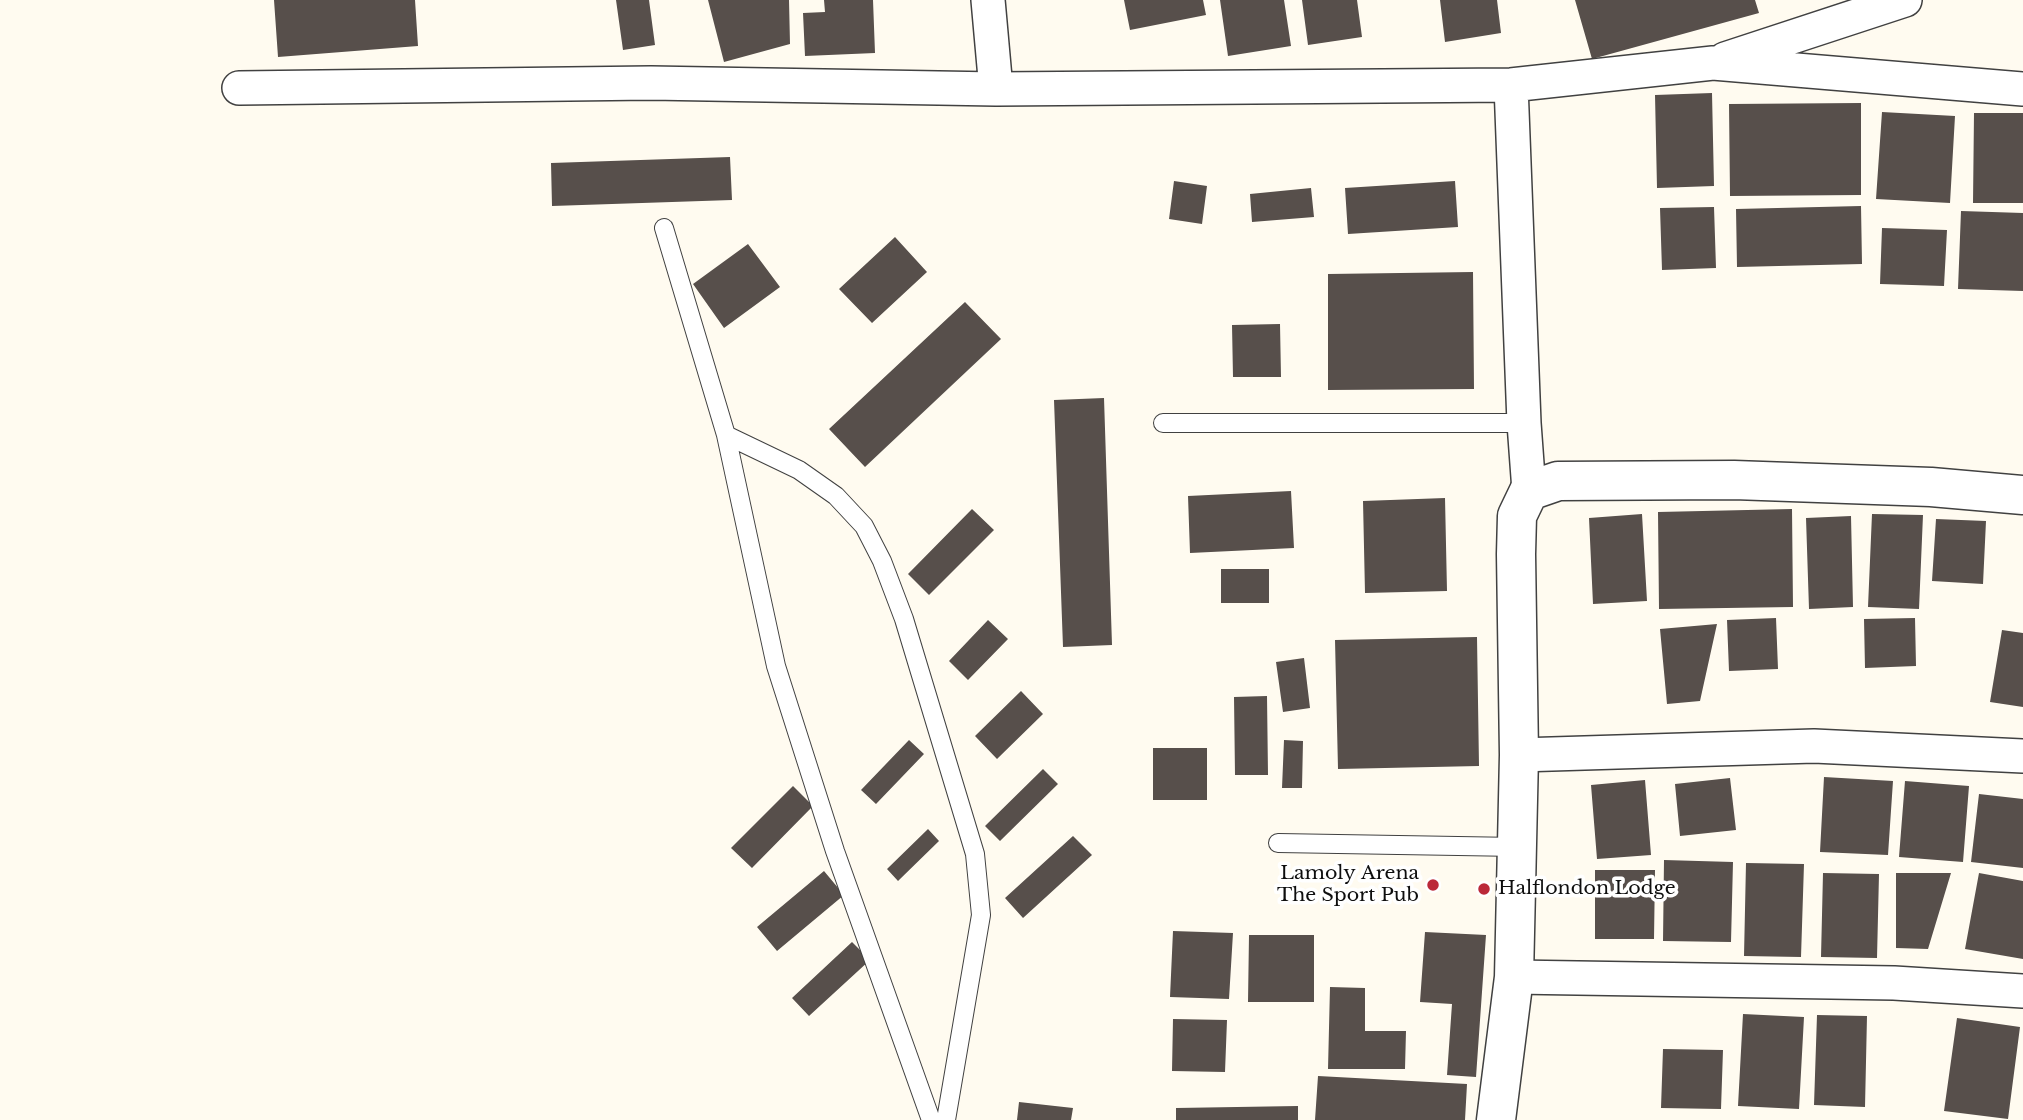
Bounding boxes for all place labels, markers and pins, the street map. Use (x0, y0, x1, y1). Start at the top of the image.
place label: Lamoly Arena The Sport Pub (1277, 863, 1419, 907)
marker: Lamoly Arena The Sport Pub (1425, 877, 1441, 893)
place label: Halflondon Lodge (1498, 878, 1676, 900)
marker: Halflondon Lodge (1476, 881, 1492, 897)

